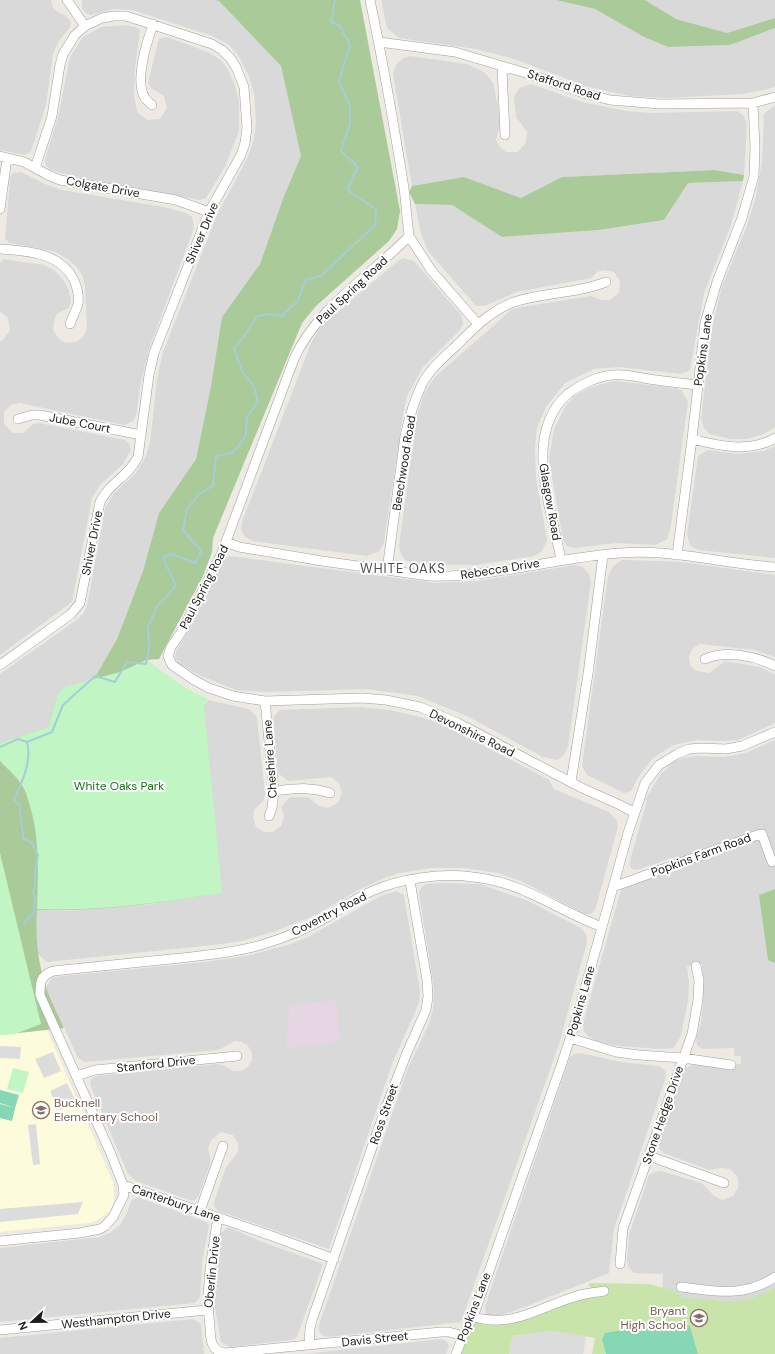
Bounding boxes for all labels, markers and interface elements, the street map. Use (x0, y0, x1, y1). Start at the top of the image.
street label: Stafford Road (525, 66, 603, 104)
street label: Colgate Drive (65, 173, 141, 201)
street label: Shiver Drive (182, 200, 222, 266)
street label: Paul Spring Road (313, 253, 391, 327)
street label: Popkins Lane (690, 313, 716, 387)
street label: Jube Court (48, 409, 112, 437)
street label: Beechwood Road (389, 414, 419, 512)
street label: Glasgow Road (535, 462, 565, 542)
street label: Shiver Drive (78, 509, 106, 577)
street label: Paul Spring Road (176, 542, 232, 632)
street label: Rebecca Drive (459, 555, 541, 583)
district label: WHITE OAKS (360, 560, 446, 577)
street label: Devonshire Road (427, 705, 517, 761)
street label: Cheshire Lane (259, 719, 281, 799)
park label: White Oaks Park (74, 778, 164, 794)
street label: Popkins Farm Road (649, 830, 753, 880)
street label: Coventry Road (289, 888, 369, 940)
street label: Popkins Lane (563, 964, 599, 1038)
street label: Stanford Drive (116, 1052, 196, 1076)
street label: Stone Hedge Drive (639, 1064, 687, 1166)
street label: Ross Street (366, 1081, 402, 1146)
place label: Bucknell Elementary School (54, 1095, 158, 1125)
school or university icon: Bucknell Elementary School (31, 1100, 51, 1120)
street label: Canterbury Lane (129, 1180, 223, 1226)
street label: Oberlin Drive (200, 1235, 224, 1309)
street label: Popkins Lane (453, 1270, 495, 1344)
north arrow (12, 1302, 52, 1342)
place label: Bryant High School (621, 1303, 686, 1333)
street label: Westhampton Drive (61, 1305, 172, 1333)
school or university icon: Bryant High School (689, 1308, 709, 1328)
text: N (15, 1319, 31, 1332)
street label: Davis Street (341, 1328, 409, 1350)

